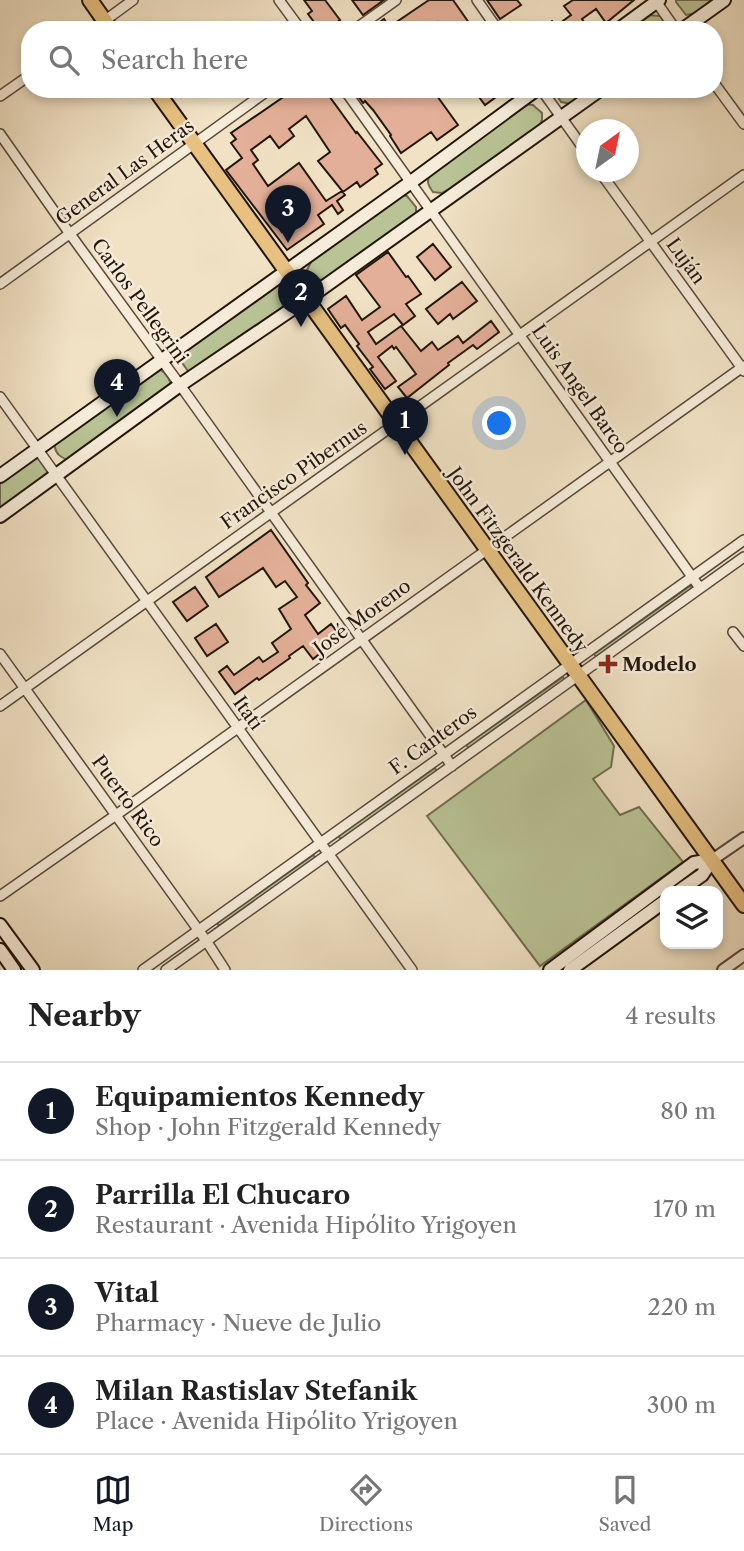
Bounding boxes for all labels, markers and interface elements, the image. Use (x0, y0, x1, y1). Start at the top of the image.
search box (21, 21, 723, 98)
icon: search (45, 41, 83, 79)
text: Search here (101, 44, 248, 76)
street label: General Las Heras (51, 114, 199, 230)
north arrow (576, 119, 639, 182)
pin: 3 (265, 185, 311, 243)
street label: Luján (662, 233, 710, 289)
street label: Carlos Pellegrini (87, 234, 193, 368)
pin: 2 (278, 269, 324, 327)
street label: Luis Angel Barco (527, 320, 633, 458)
pin: 4 (94, 359, 140, 417)
pin: 1 (382, 397, 428, 455)
your location (482, 406, 516, 440)
street label: Francisco Pibernus (216, 416, 372, 534)
street label: John Fitzgerald Kennedy (441, 460, 593, 658)
street label: José Moreno (307, 574, 415, 662)
place label: Modelo (622, 653, 697, 676)
marker: Modelo (600, 656, 616, 672)
street label: Itatí (228, 692, 268, 735)
street label: F. Canteros (385, 701, 481, 779)
street label: Puerto Rico (87, 751, 169, 851)
map controls (660, 886, 723, 949)
button: layers (660, 886, 723, 949)
text: Nearby (28, 997, 141, 1034)
text: 4 results (625, 1002, 716, 1030)
text: Equipamientos Kennedy (95, 1081, 424, 1113)
text: 1 (46, 1097, 56, 1125)
text: 80 m (660, 1097, 716, 1125)
text: Shop · John Fitzgerald Kennedy (95, 1113, 441, 1141)
text: Parrilla El Chucaro (95, 1179, 350, 1211)
text: 2 (44, 1195, 58, 1223)
text: 170 m (653, 1195, 716, 1223)
text: Restaurant · Avenida Hipólito Yrigoyen (95, 1211, 517, 1239)
text: Vital (95, 1277, 159, 1309)
text: 3 (45, 1293, 58, 1321)
text: 220 m (647, 1293, 716, 1321)
text: Pharmacy · Nueve de Julio (95, 1309, 381, 1337)
text: Milan Rastislav Stefanik (95, 1375, 417, 1407)
text: 4 (44, 1391, 58, 1419)
text: 300 m (647, 1391, 716, 1419)
text: Place · Avenida Hipólito Yrigoyen (95, 1407, 458, 1435)
tab: Map (93, 1471, 134, 1536)
tab: Directions (319, 1471, 413, 1536)
tab: Saved (598, 1471, 651, 1536)

